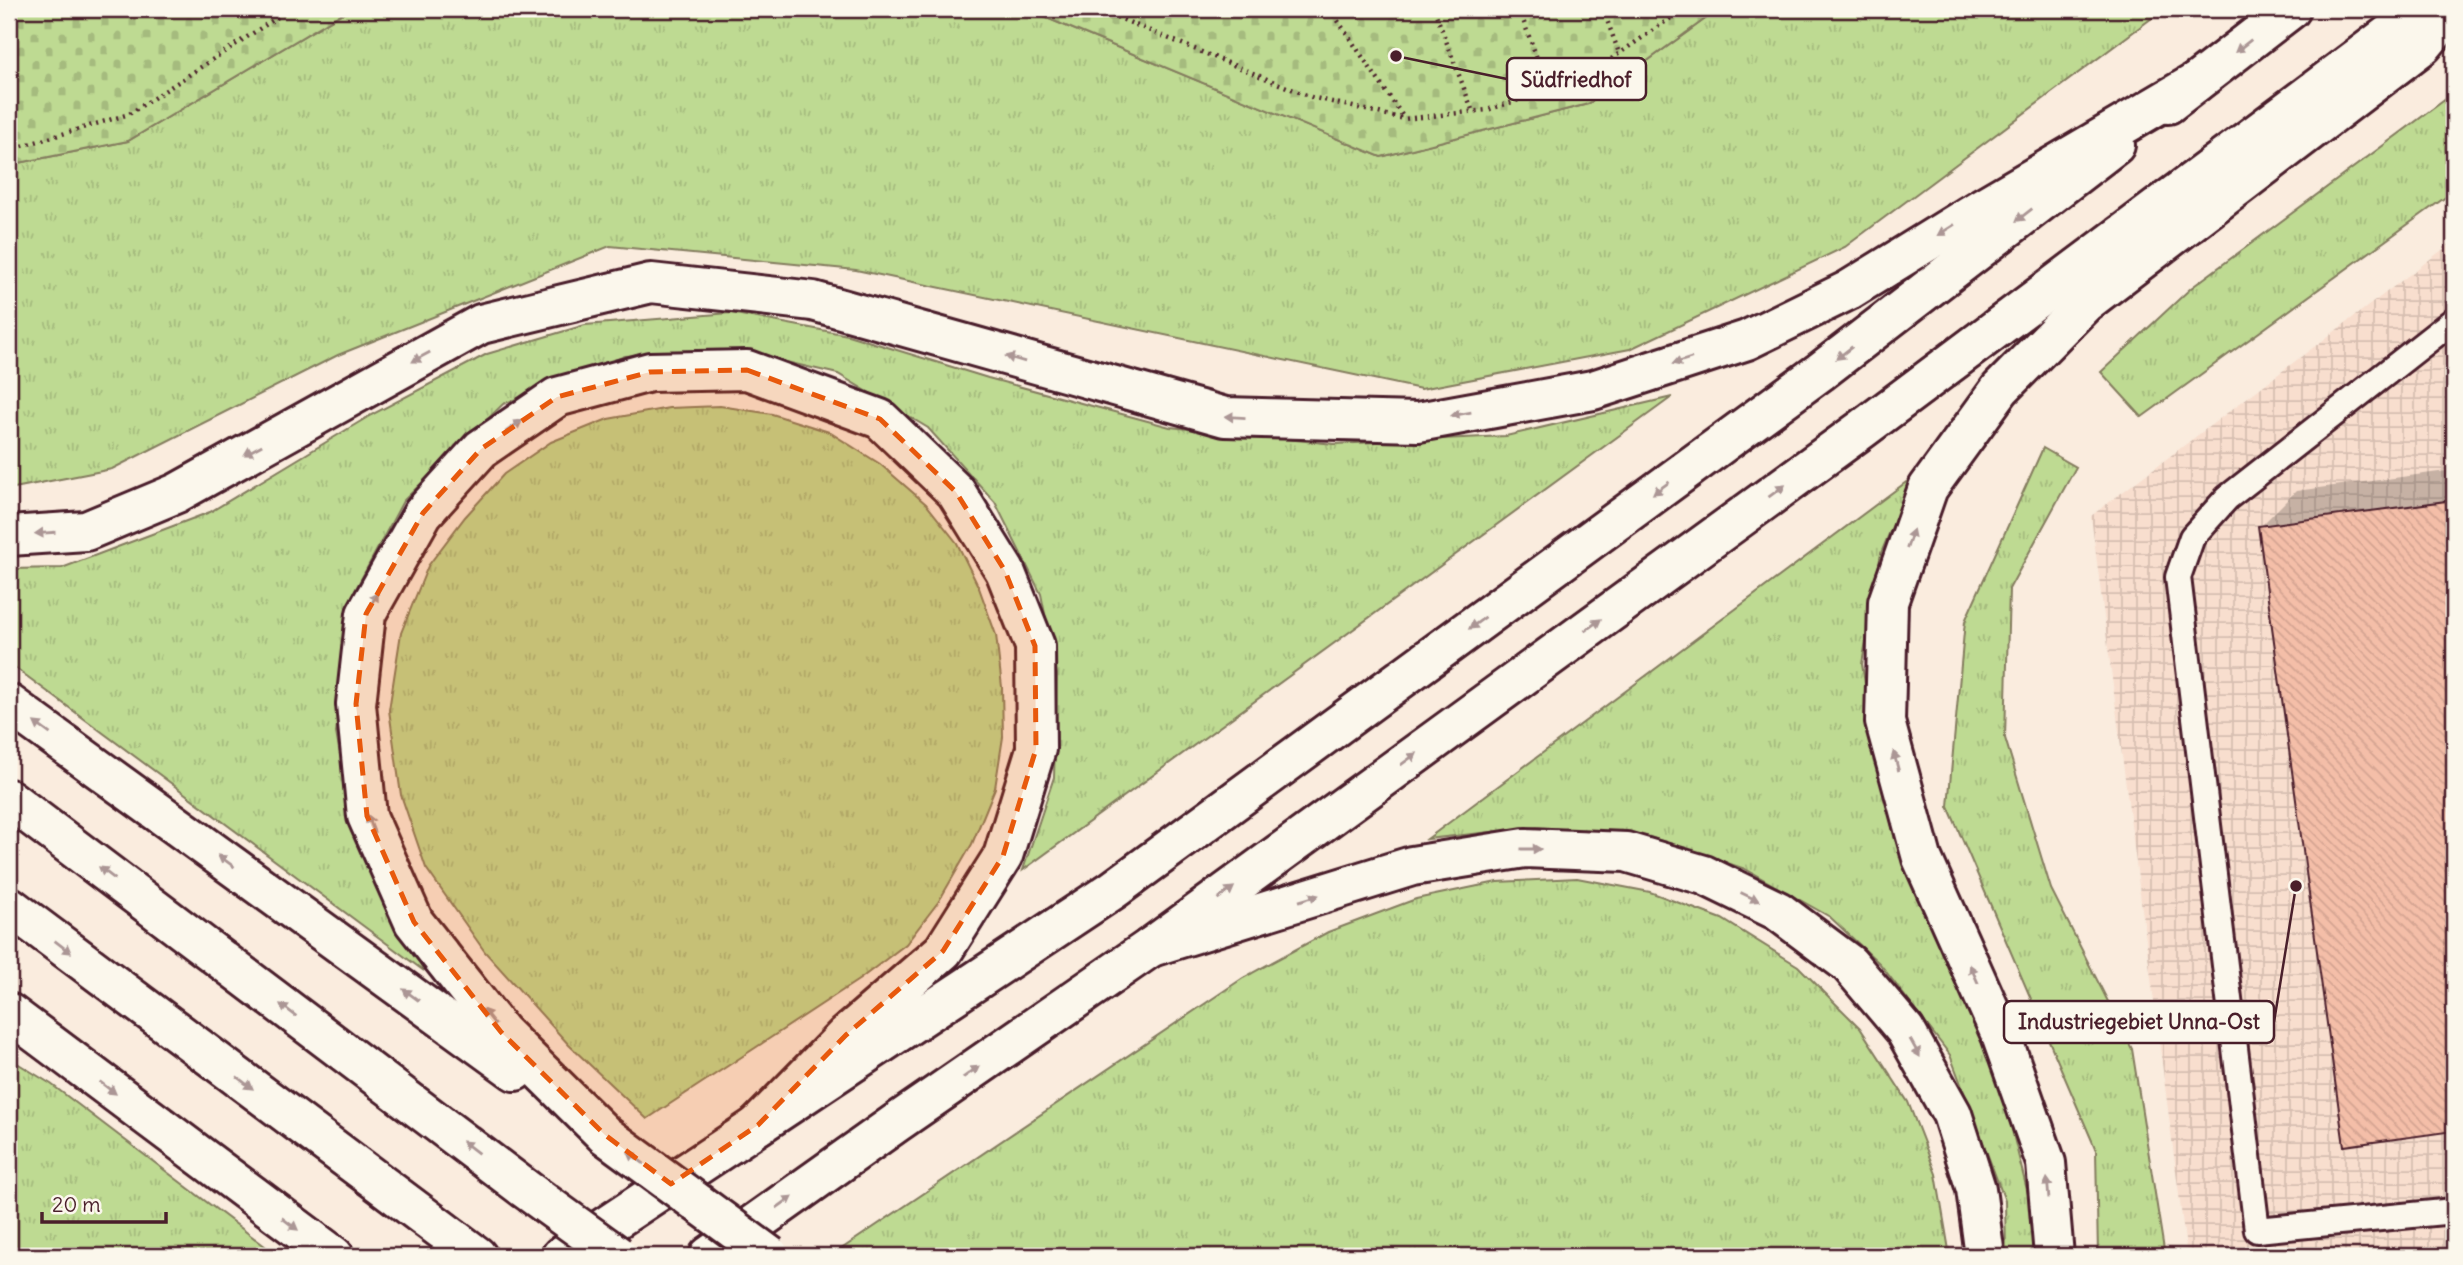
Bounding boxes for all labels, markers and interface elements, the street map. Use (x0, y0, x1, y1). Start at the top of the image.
one-way arrow (2234, 39, 2252, 53)
callout: Südfriedhof (1507, 58, 1646, 100)
text: Südfriedhof (1521, 66, 1632, 93)
one-way arrow (2016, 207, 2034, 222)
one-way arrow (1936, 223, 1956, 236)
one-way arrow (1835, 346, 1853, 360)
one-way arrow (411, 351, 431, 363)
one-way arrow (1004, 353, 1026, 364)
one-way arrow (1672, 357, 1693, 367)
one-way arrow (1450, 409, 1472, 420)
one-way arrow (1224, 412, 1246, 423)
one-way arrow (505, 419, 523, 433)
one-way arrow (244, 444, 263, 456)
one-way arrow (1652, 481, 1670, 495)
one-way arrow (1768, 484, 1786, 498)
one-way arrow (34, 528, 56, 539)
one-way arrow (1905, 529, 1916, 550)
one-way arrow (367, 591, 379, 610)
one-way arrow (1468, 616, 1487, 630)
one-way arrow (1584, 618, 1602, 632)
one-way arrow (33, 721, 51, 735)
one-way arrow (1400, 751, 1418, 766)
one-way arrow (1890, 751, 1900, 772)
one-way arrow (366, 813, 377, 834)
one-way arrow (1520, 843, 1542, 855)
one-way arrow (217, 855, 235, 869)
one-way arrow (98, 865, 116, 880)
one-way arrow (1216, 885, 1234, 900)
one-way arrow (1740, 892, 1760, 903)
one-way arrow (1299, 893, 1320, 903)
one-way arrow (54, 939, 72, 954)
one-way arrow (1968, 964, 1980, 984)
one-way arrow (401, 988, 420, 1002)
callout: Industriegebiet Unna-Ost (2004, 1001, 2274, 1043)
one-way arrow (279, 1003, 297, 1017)
one-way arrow (481, 1008, 496, 1026)
text: Industriegebiet Unna-Ost (2018, 1008, 2261, 1035)
one-way arrow (1909, 1039, 1921, 1058)
one-way arrow (962, 1065, 980, 1079)
one-way arrow (236, 1076, 254, 1091)
one-way arrow (99, 1080, 117, 1094)
one-way arrow (461, 1140, 479, 1154)
one-way arrow (627, 1151, 645, 1165)
one-way arrow (2042, 1177, 2053, 1199)
scale bar (42, 1181, 166, 1225)
text: 20 m (52, 1191, 101, 1218)
one-way arrow (776, 1196, 794, 1210)
one-way arrow (281, 1217, 300, 1231)

